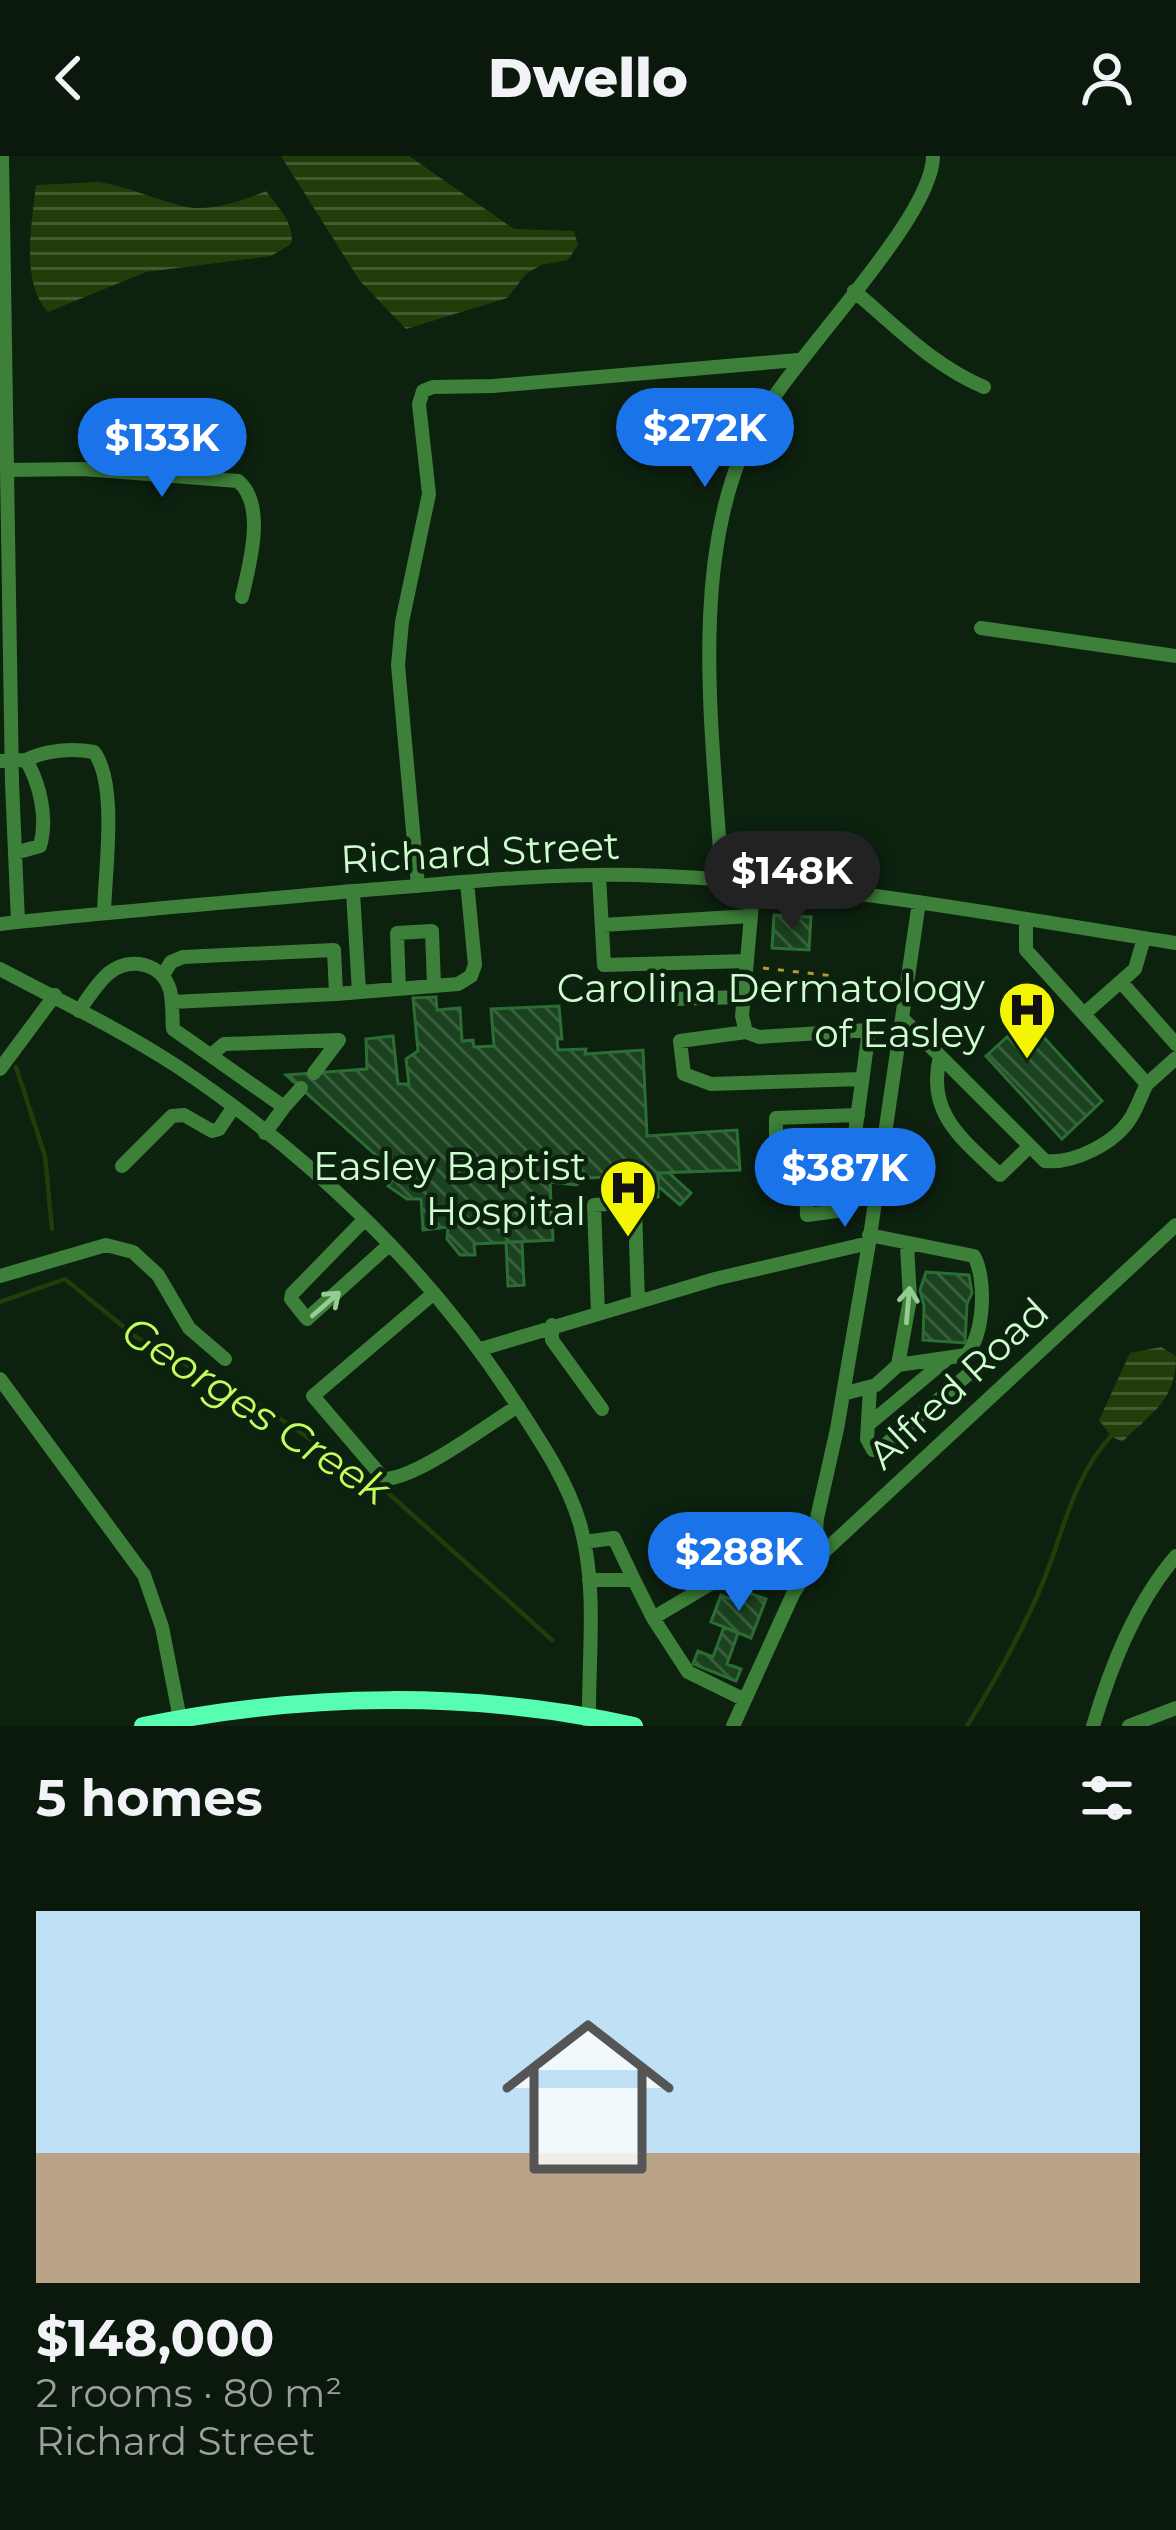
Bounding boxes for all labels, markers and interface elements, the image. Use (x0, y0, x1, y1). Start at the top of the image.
icon: back (36, 45, 102, 111)
text: Dwello (488, 45, 688, 111)
icon: person (1074, 45, 1140, 111)
pin: $272K (621, 388, 789, 490)
pin: $133K (78, 398, 246, 500)
text: $272K (643, 403, 767, 451)
text: $133K (105, 413, 219, 461)
street label: Richard Street (339, 821, 621, 883)
pin: $148K (708, 831, 876, 933)
text: $148K (731, 846, 853, 894)
place label: Carolina Dermatology of Easley (557, 964, 986, 1057)
hospital icon: Carolina Dermatology of Easley (996, 979, 1058, 1061)
pin: $387K (761, 1128, 929, 1230)
place label: Easley Baptist Hospital (313, 1142, 586, 1235)
text: $387K (782, 1143, 908, 1191)
hospital icon: Easley Baptist Hospital (597, 1157, 659, 1239)
street label: Alfred Road (858, 1287, 1058, 1479)
one-way arrow (897, 1287, 920, 1326)
one-way arrow (310, 1291, 340, 1319)
water label: Georges Creek (113, 1304, 401, 1517)
pin: $288K (655, 1512, 823, 1614)
text: $288K (675, 1527, 803, 1575)
icon: filters (1074, 1765, 1140, 1831)
text: 5 homes (36, 1767, 263, 1829)
icon: home (480, 1989, 696, 2205)
text: $148,000 (36, 2307, 274, 2369)
text: 2 rooms · 80 m² (36, 2369, 342, 2417)
text: Richard Street (36, 2417, 315, 2465)

